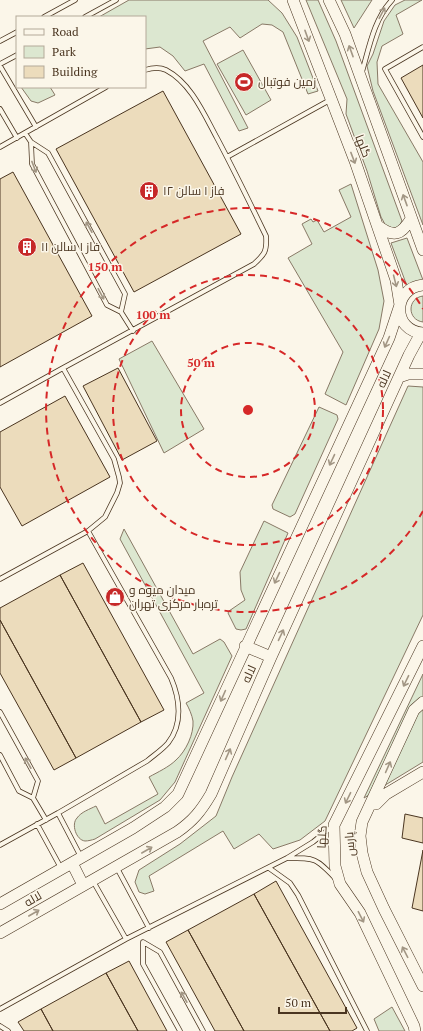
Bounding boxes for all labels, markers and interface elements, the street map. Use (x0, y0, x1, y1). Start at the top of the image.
one-way arrow (379, 7, 386, 19)
legend (16, 16, 146, 88)
text: Road (52, 24, 79, 39)
one-way arrow (304, 30, 312, 42)
text: Park (52, 44, 77, 59)
one-way arrow (347, 46, 355, 58)
text: Building (52, 64, 98, 79)
sports icon: زمین فوتبال (233, 71, 255, 93)
place label: زمین فوتبال (258, 74, 316, 89)
street label: گلها (352, 132, 375, 159)
one-way arrow (350, 151, 358, 163)
one-way arrow (31, 160, 38, 173)
building icon: فاز ۱ سالن ۱۲ (138, 180, 160, 202)
place label: فاز ۱ سالن ۱۲ (163, 183, 225, 198)
one-way arrow (400, 194, 408, 206)
one-way arrow (84, 221, 92, 233)
building icon: فاز ۱ سالن ۱۱ (16, 236, 38, 258)
place label: فاز ۱ سالن ۱۱ (41, 239, 100, 254)
text: 150 m (88, 259, 122, 274)
one-way arrow (392, 274, 400, 287)
one-way arrow (98, 288, 106, 300)
text: 100 m (136, 307, 170, 322)
one-way arrow (383, 336, 390, 348)
text: 50 m (187, 355, 215, 370)
street label: لاله (373, 368, 394, 390)
centre of rings (241, 403, 255, 417)
one-way arrow (328, 453, 335, 465)
one-way arrow (273, 571, 280, 583)
place label: میدان میوه و تره‌بار مرکزی تهران (129, 582, 218, 611)
shop icon: میدان میوه و تره‌بار مرکزی تهران (104, 586, 126, 608)
one-way arrow (278, 629, 285, 641)
street label: لاله (238, 663, 259, 685)
one-way arrow (402, 675, 409, 687)
one-way arrow (219, 689, 226, 701)
one-way arrow (225, 748, 232, 760)
one-way arrow (23, 757, 31, 769)
one-way arrow (385, 762, 392, 774)
one-way arrow (344, 791, 351, 803)
street label: گلها (313, 825, 330, 849)
street label: پارس (341, 830, 360, 857)
one-way arrow (141, 845, 153, 853)
street label: لاله (21, 888, 44, 910)
one-way arrow (28, 909, 40, 917)
one-way arrow (358, 911, 366, 923)
one-way arrow (401, 946, 408, 958)
scale bar (279, 989, 346, 1015)
one-way arrow (180, 991, 188, 1003)
text: 50 m (285, 995, 312, 1010)

